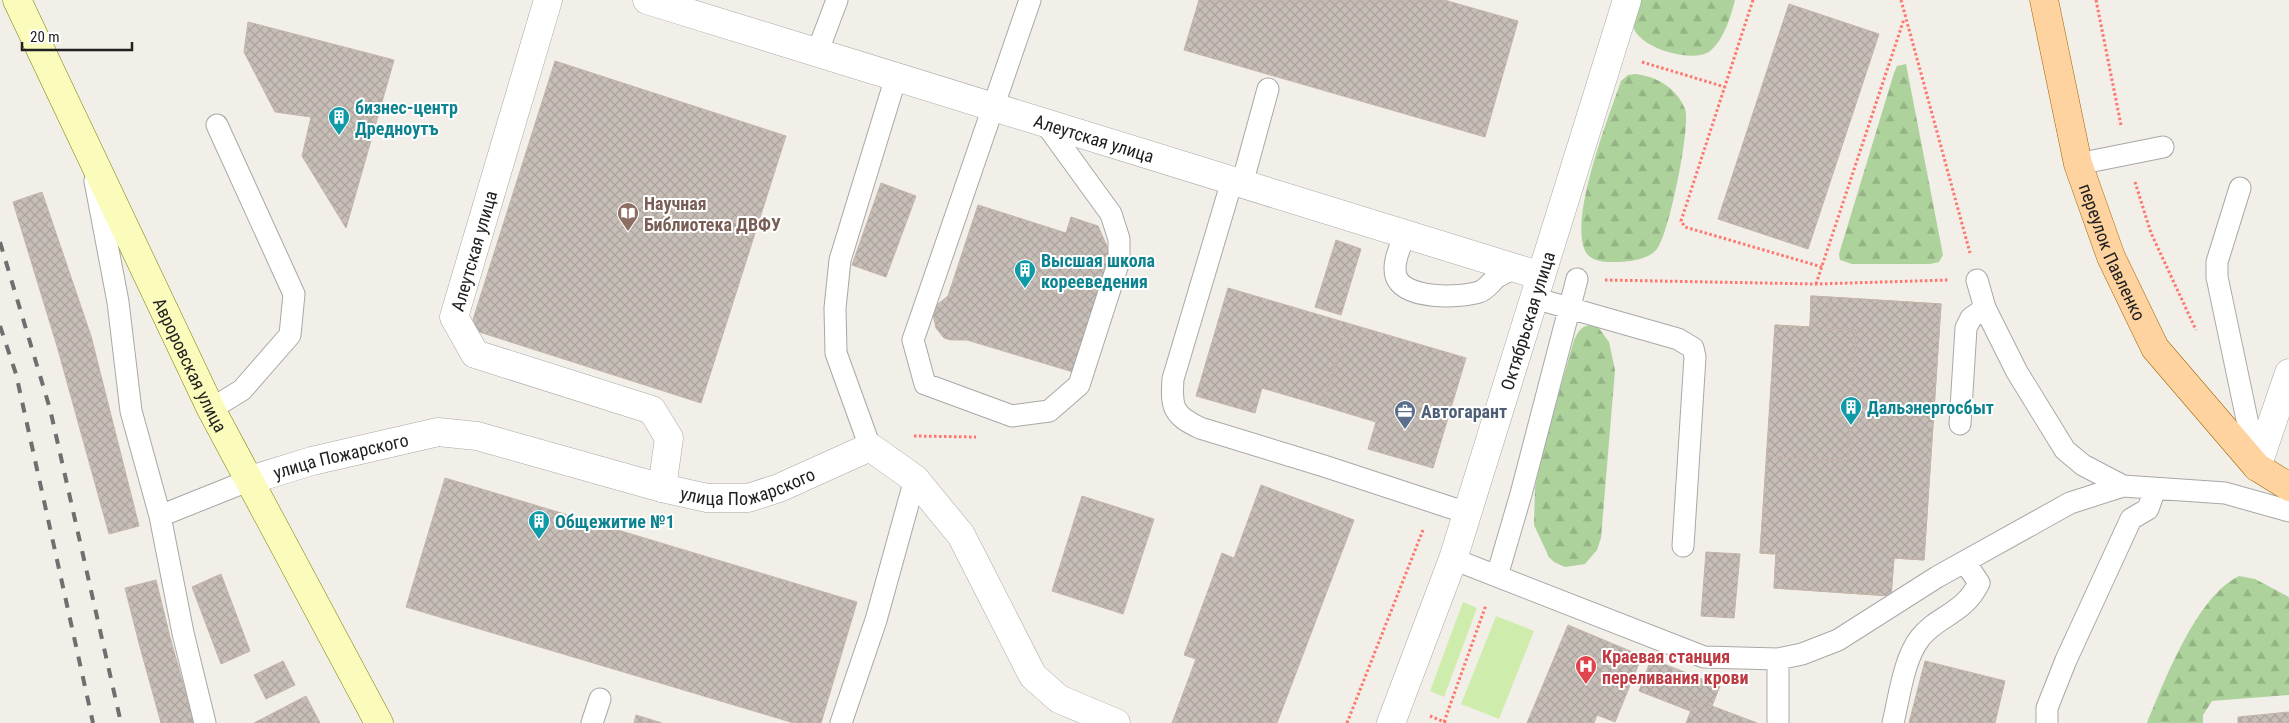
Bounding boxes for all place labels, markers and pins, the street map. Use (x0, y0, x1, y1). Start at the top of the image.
place label: бизнес-центр Дредноутъ (355, 97, 458, 139)
building icon: бизнес-центр Дредноутъ (327, 105, 351, 136)
place label: Научная Библиотека ДВФУ (644, 193, 781, 235)
library icon: Научная Библиотека ДВФУ (616, 201, 640, 232)
place label: Высшая школа корееведения (1041, 250, 1155, 292)
building icon: Высшая школа корееведения (1013, 258, 1037, 289)
building icon: Дальэнергосбыт (1839, 395, 1863, 426)
place label: Дальэнергосбыт (1867, 397, 1994, 418)
office icon: Автогарант (1393, 399, 1417, 430)
place label: Автогарант (1421, 401, 1507, 422)
building icon: Общежитие №1 (527, 509, 551, 540)
place label: Общежитие №1 (555, 511, 675, 532)
place label: Краевая станция переливания крови (1602, 646, 1749, 688)
hospital icon: Краевая станция переливания крови (1574, 654, 1598, 685)

